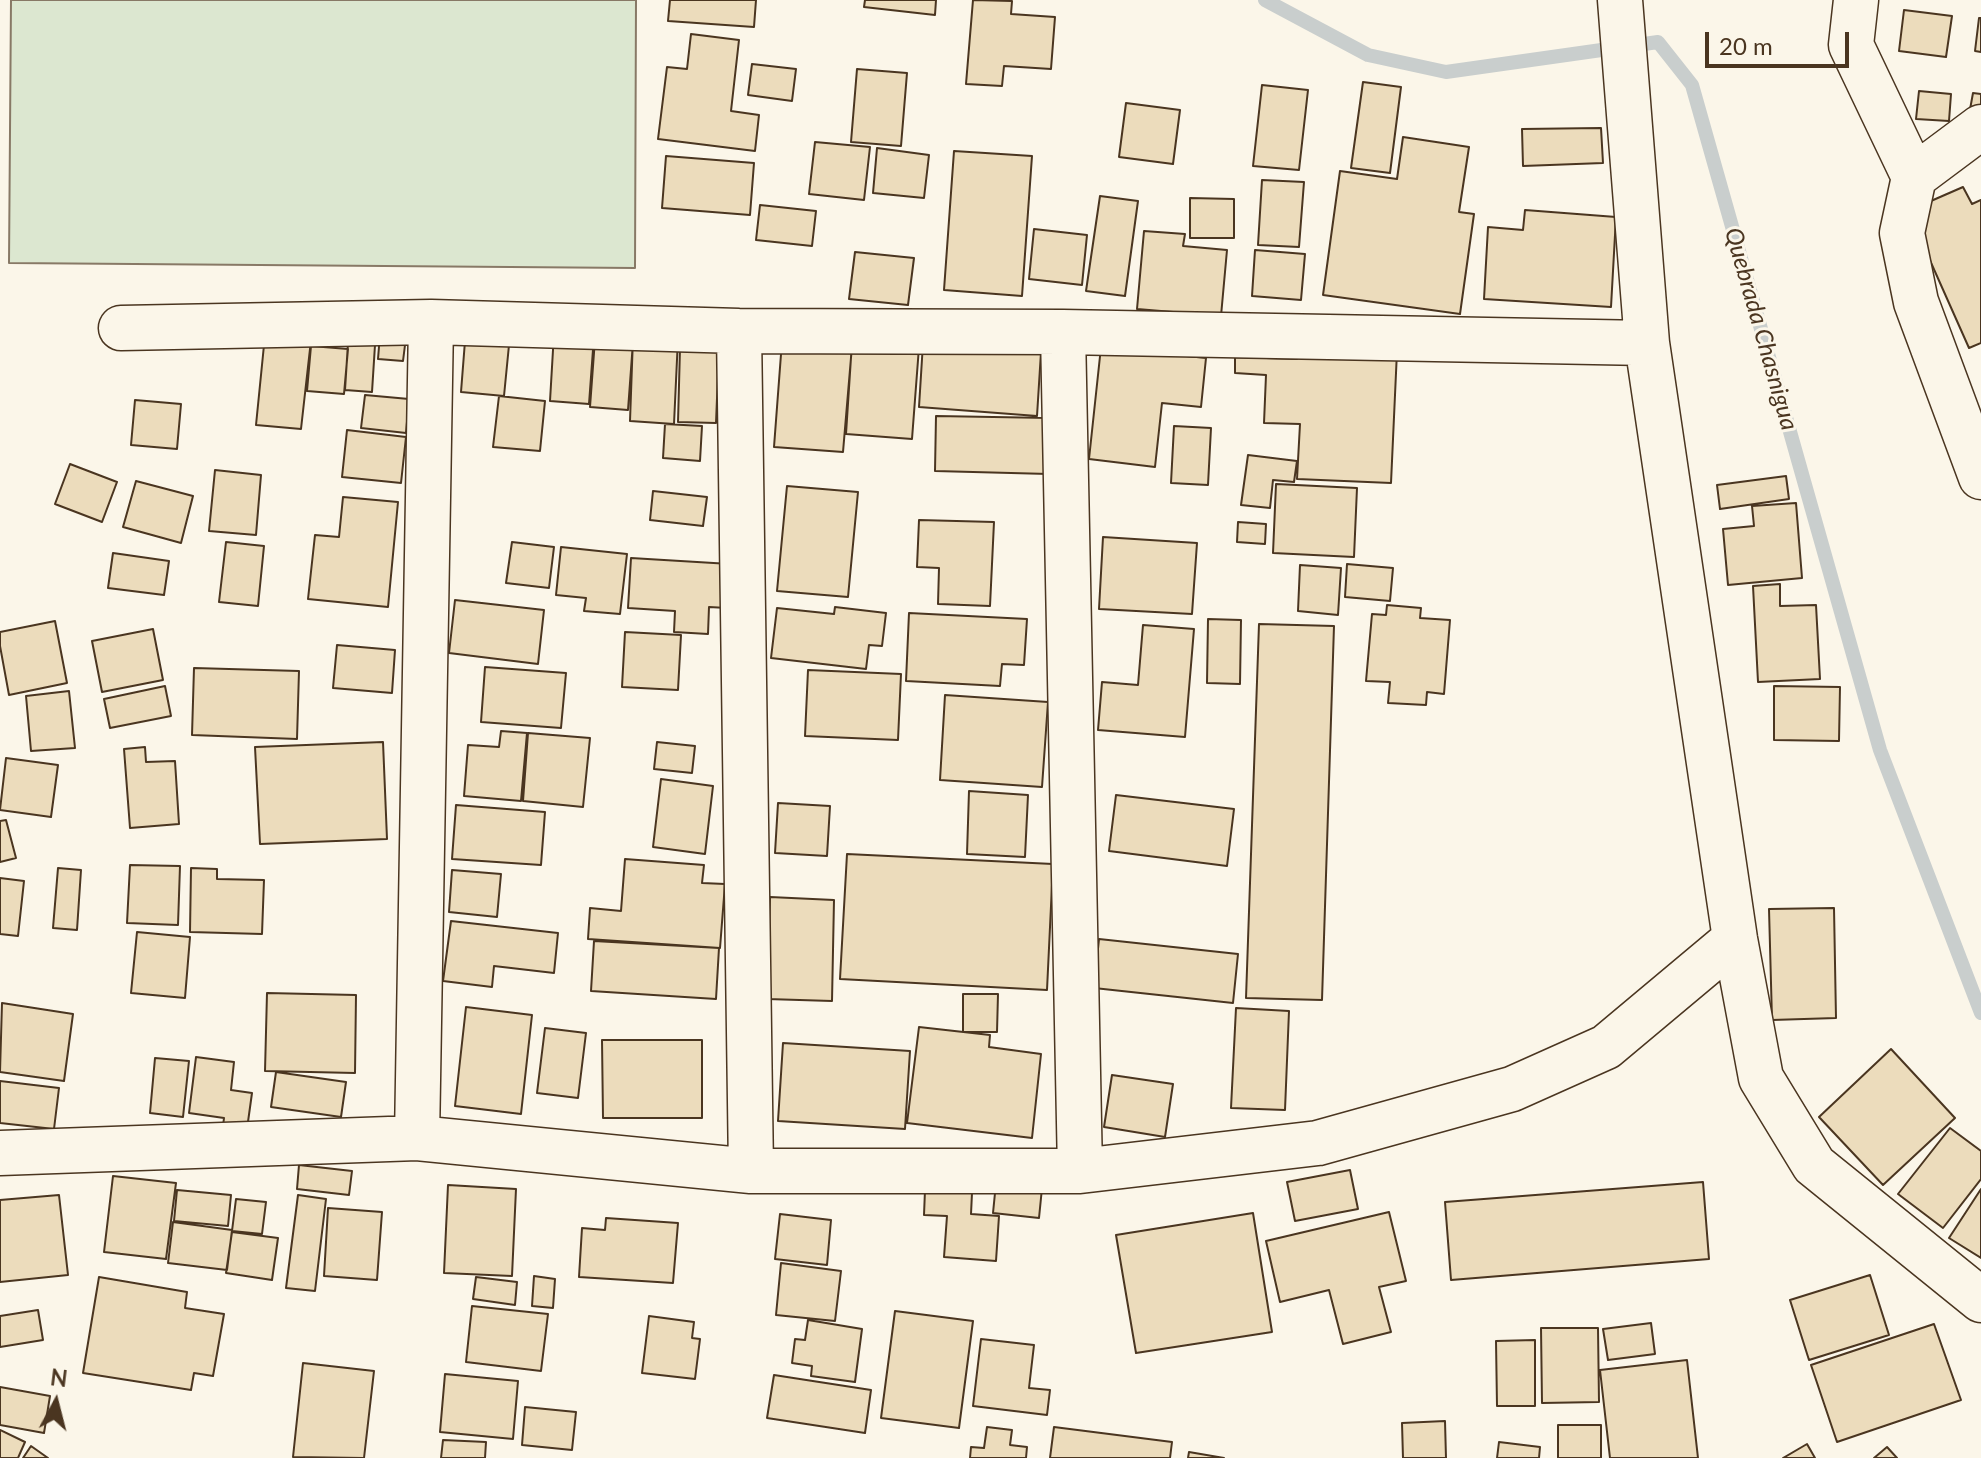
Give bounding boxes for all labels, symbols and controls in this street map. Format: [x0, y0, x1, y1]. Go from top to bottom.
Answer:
scale bar [1709, 16, 1853, 66]
text: 20 m [1719, 31, 1773, 60]
water label: Quebrada Chasnigua [1718, 224, 1804, 434]
north arrow [16, 1362, 96, 1442]
text: N [49, 1363, 69, 1392]

